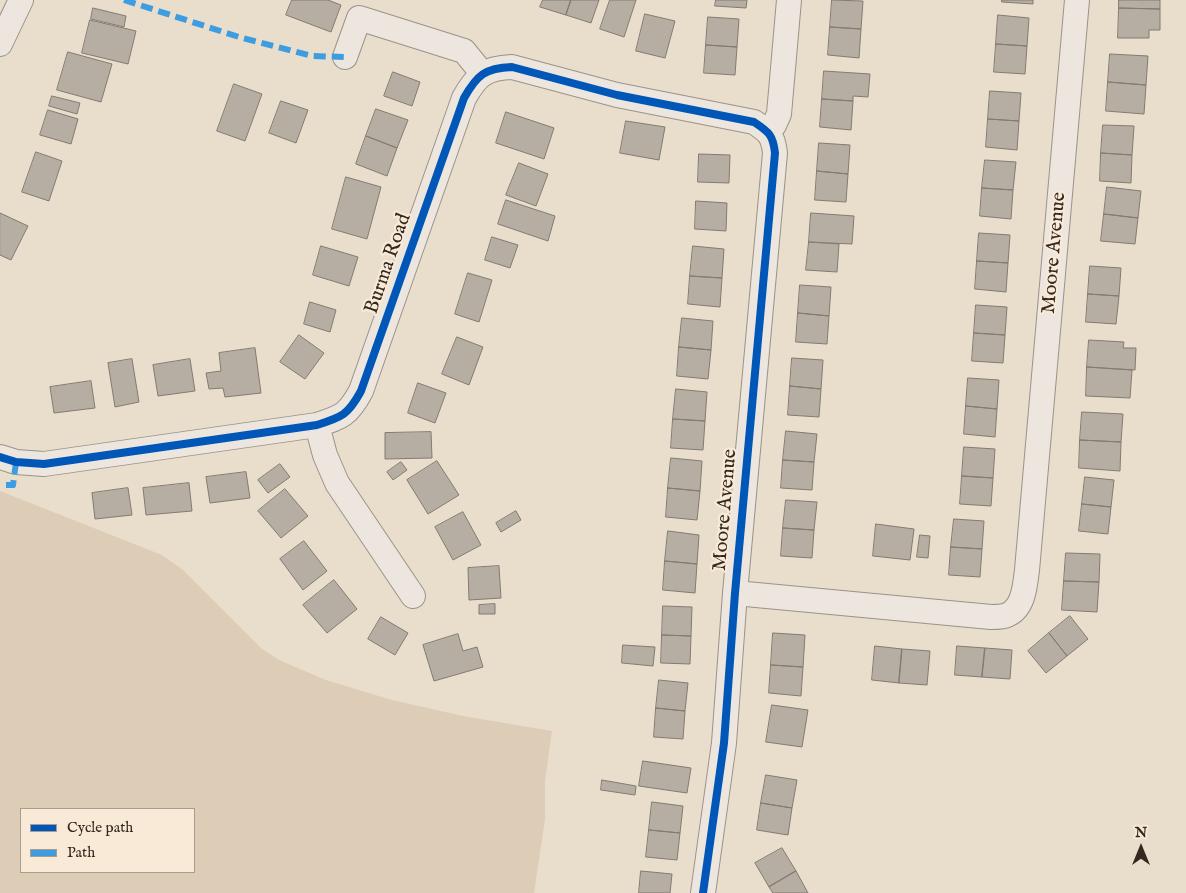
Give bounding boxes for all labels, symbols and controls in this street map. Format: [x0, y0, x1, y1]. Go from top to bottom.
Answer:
street label: Moore Avenue [1038, 191, 1072, 315]
street label: Burma Road [361, 211, 417, 317]
street label: Moore Avenue [709, 448, 743, 572]
legend [20, 808, 195, 873]
text: Cycle path [67, 818, 133, 837]
north arrow [1116, 823, 1166, 873]
text: N [1135, 824, 1147, 842]
text: Path [67, 843, 95, 862]

